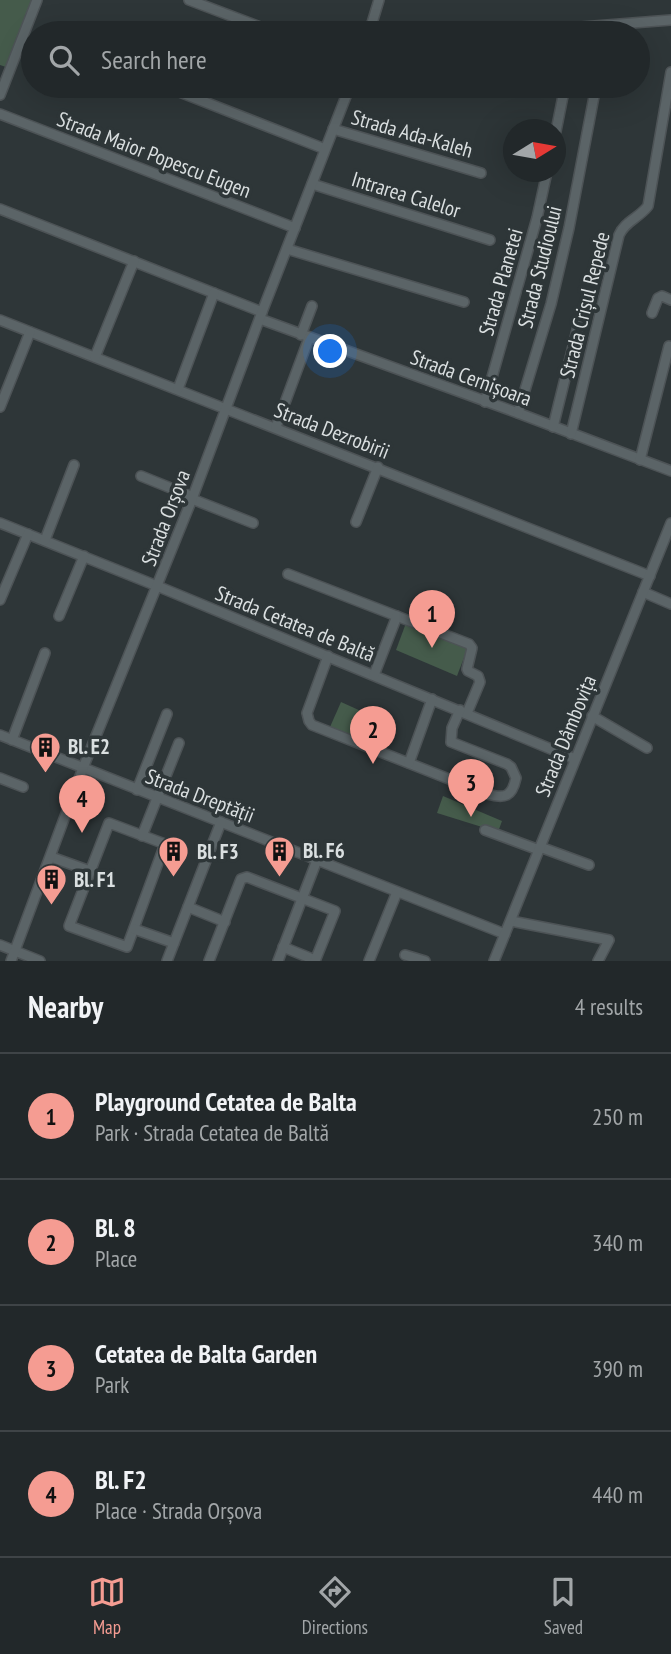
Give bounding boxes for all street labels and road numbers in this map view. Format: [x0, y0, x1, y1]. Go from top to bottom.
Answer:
street label: Strada Ada-Kaleh [348, 103, 476, 164]
street label: Strada Maior Popescu Eugen [53, 105, 255, 204]
street label: Intrarea Calelor [348, 165, 464, 224]
street label: Strada Studioului [511, 203, 568, 331]
street label: Strada Planetei [472, 225, 529, 339]
street label: Strada Crișul Repede [553, 229, 616, 381]
street label: Strada Cernișoara [407, 343, 535, 412]
street label: Strada Dezrobirii [271, 396, 394, 465]
street label: Strada Orșova [135, 466, 196, 570]
street label: Strada Cetatea de Baltă [212, 579, 379, 668]
street label: Strada Dâmbovița [529, 671, 602, 801]
street label: Strada Dreptății [142, 762, 258, 829]

